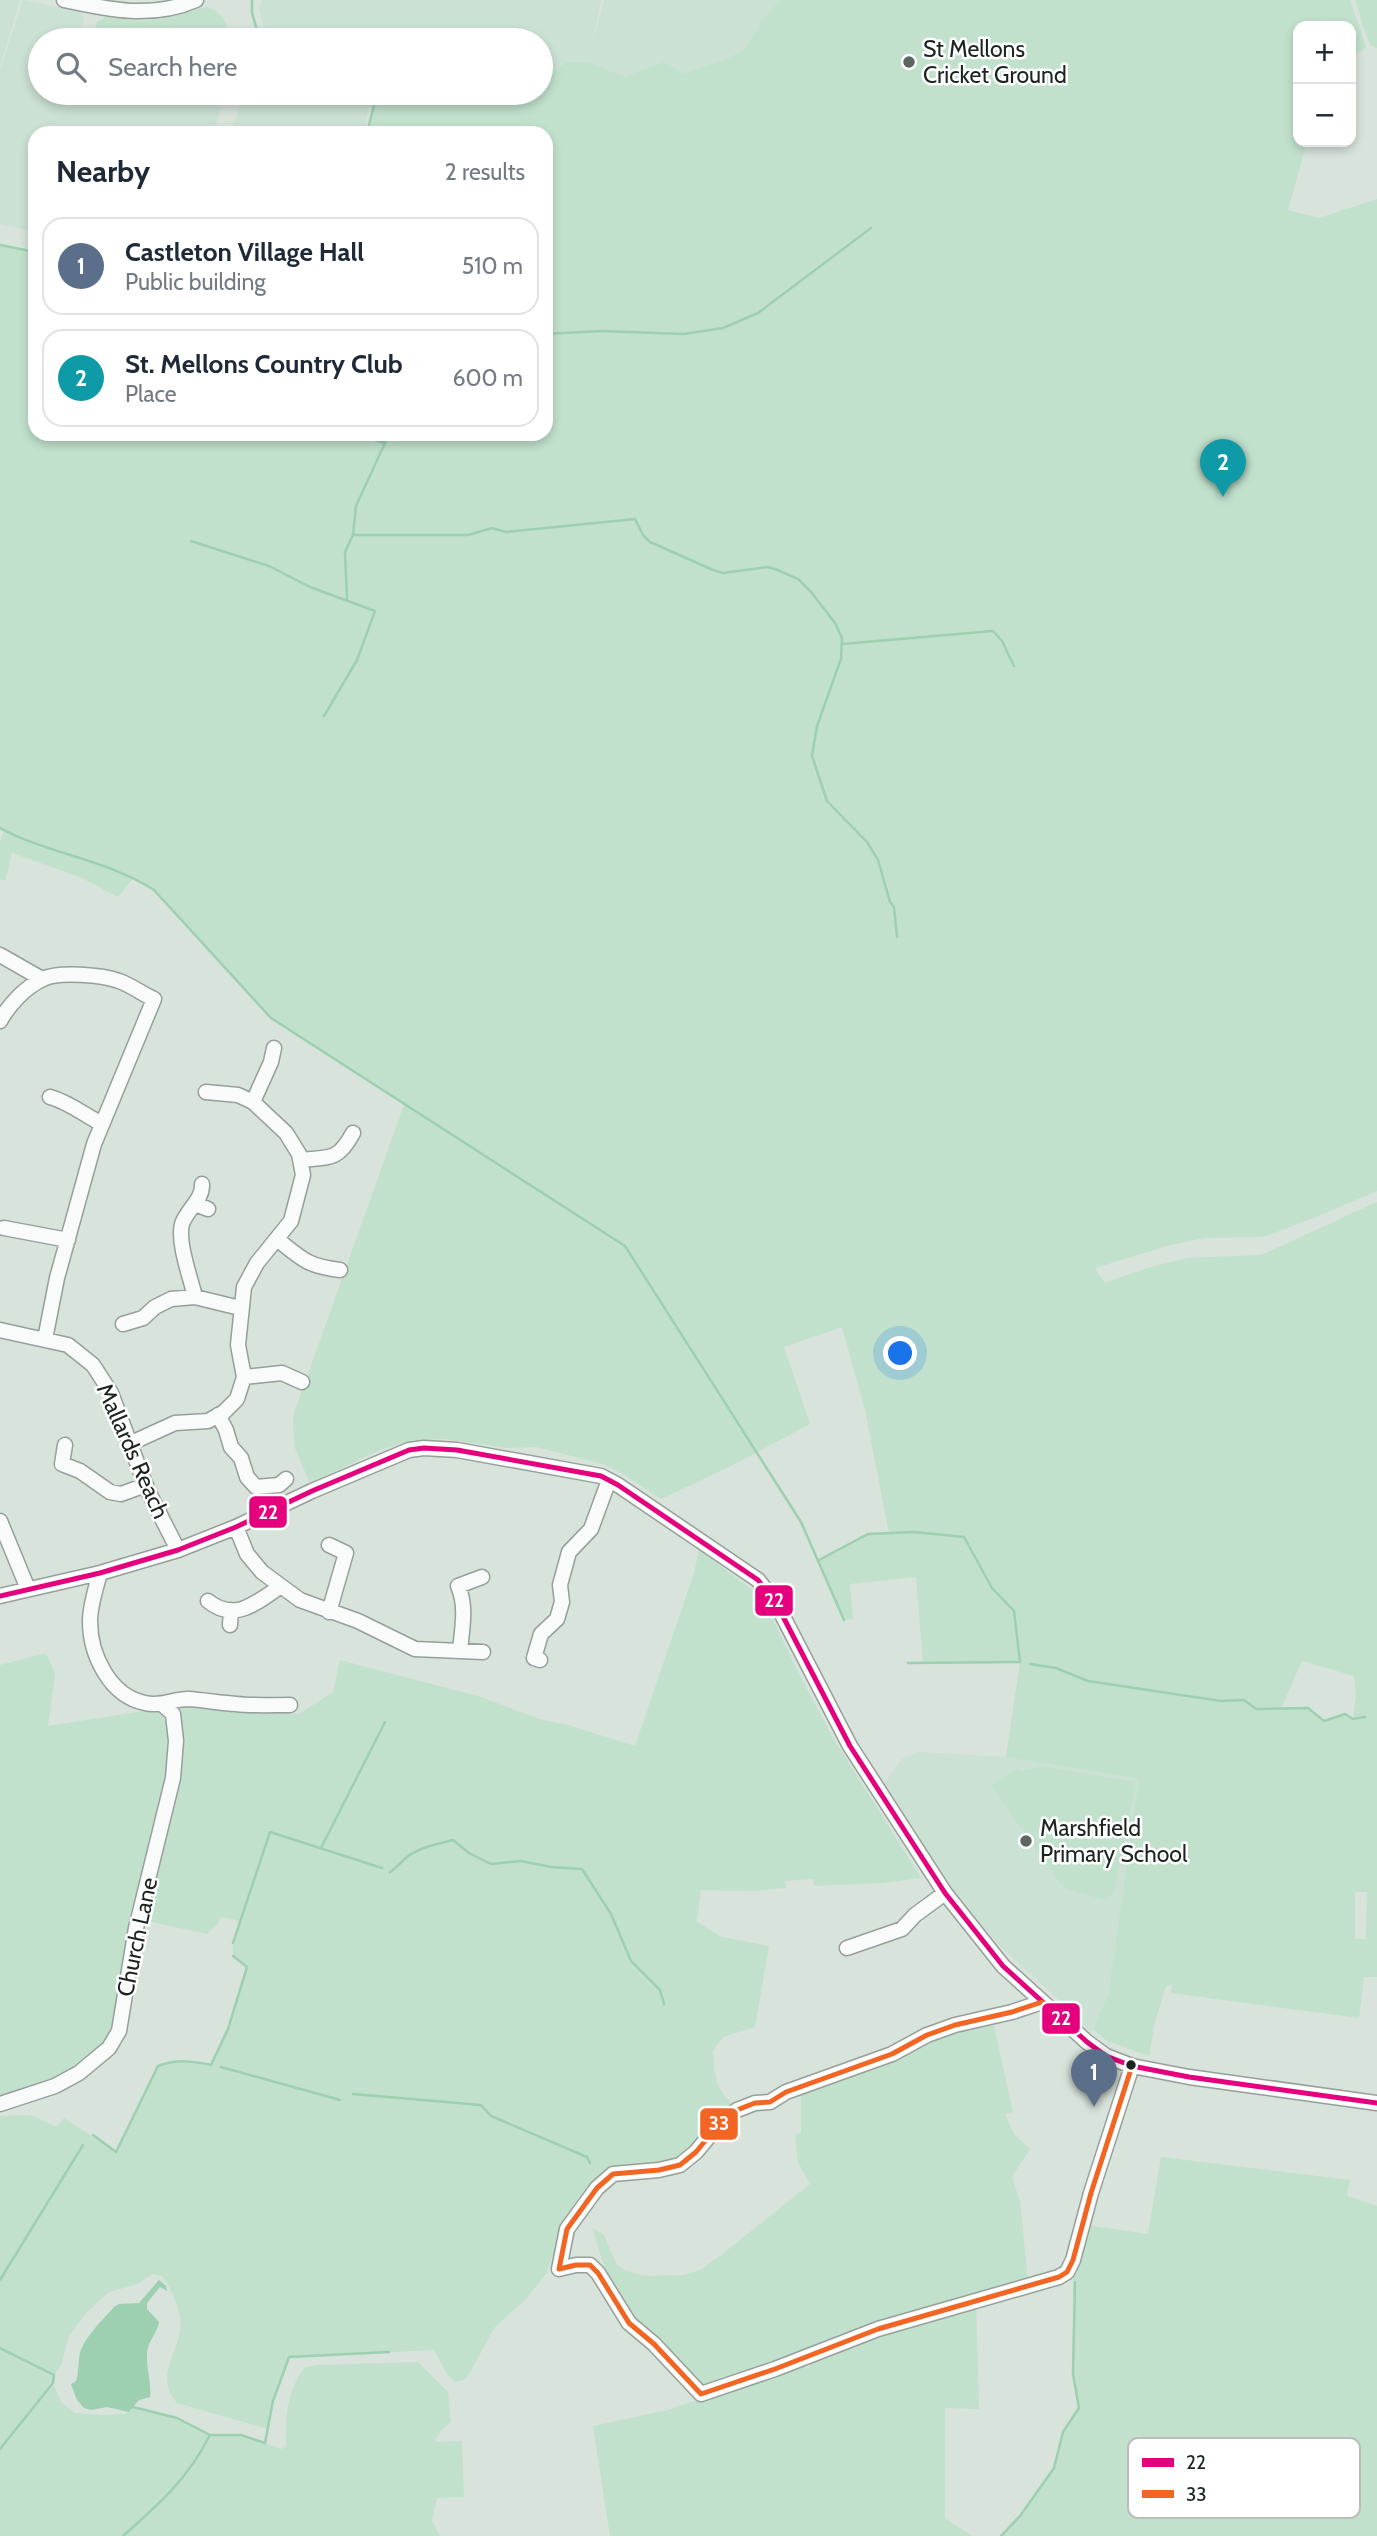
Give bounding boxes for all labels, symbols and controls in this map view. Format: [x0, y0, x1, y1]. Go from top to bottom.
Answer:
map controls [1293, 21, 1356, 147]
button: + [1293, 21, 1356, 84]
search box [28, 28, 553, 105]
place label: St Mellons Cricket Ground [923, 35, 1067, 89]
icon: search [52, 48, 90, 86]
text: Search here [108, 51, 237, 83]
marker: St Mellons Cricket Ground [901, 54, 917, 70]
button: − [1293, 84, 1356, 147]
text: Nearby [56, 153, 150, 190]
text: 2 results [445, 158, 525, 186]
text: Castleton Village Hall [125, 236, 364, 268]
text: 1 [77, 252, 85, 280]
text: 510 m [462, 252, 523, 280]
text: Public building [125, 268, 266, 296]
text: St. Mellons Country Club [125, 348, 403, 380]
text: 2 [75, 364, 87, 392]
text: 600 m [452, 364, 523, 392]
text: Place [125, 380, 177, 408]
pin: 2 [1200, 439, 1246, 497]
your location [883, 1336, 917, 1370]
street label: Mallards Reach [91, 1379, 175, 1523]
line badge: 22 [248, 1495, 288, 1529]
text: 22 [258, 1501, 278, 1524]
line badge: 22 [754, 1584, 794, 1617]
text: 22 [764, 1589, 784, 1612]
place label: Marshfield Primary School [1040, 1814, 1188, 1868]
marker: Marshfield Primary School [1018, 1833, 1034, 1849]
street label: Church Lane [111, 1875, 163, 1999]
line badge: 22 [1041, 2002, 1081, 2035]
text: 22 [1051, 2007, 1071, 2030]
pin: 1 [1071, 2049, 1117, 2107]
unlabelled marker [1124, 2058, 1138, 2072]
line badge: 33 [699, 2107, 739, 2141]
text: 33 [709, 2112, 729, 2135]
legend [1128, 2438, 1360, 2518]
text: 22 [1186, 2451, 1206, 2474]
text: 33 [1186, 2483, 1207, 2506]

